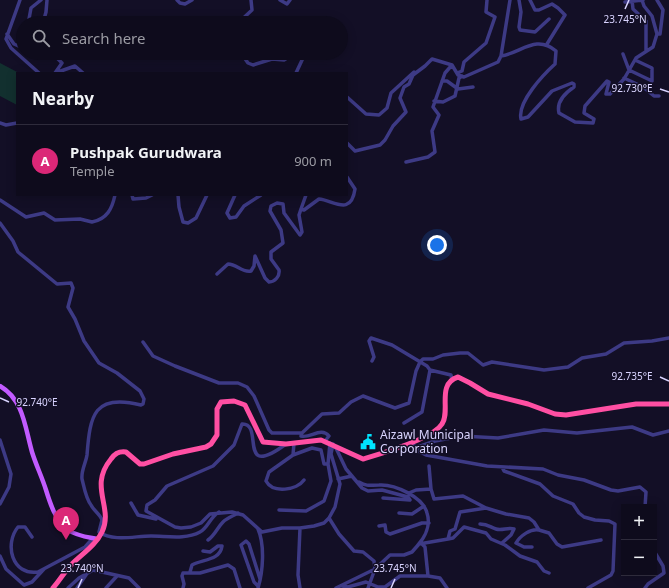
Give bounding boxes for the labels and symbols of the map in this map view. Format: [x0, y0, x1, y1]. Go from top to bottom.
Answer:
text: 23.745°N [603, 12, 647, 26]
text: 92.730°E [611, 81, 653, 95]
your location [427, 235, 447, 255]
text: 92.735°E [611, 369, 653, 383]
text: 92.740°E [16, 395, 58, 409]
place label: Aizawl Municipal Corporation [380, 426, 474, 457]
public building icon: Aizawl Municipal Corporation [359, 433, 377, 451]
pin: A [53, 507, 79, 540]
text: 23.740°N [60, 561, 104, 575]
text: 23.745°N [373, 561, 417, 575]

